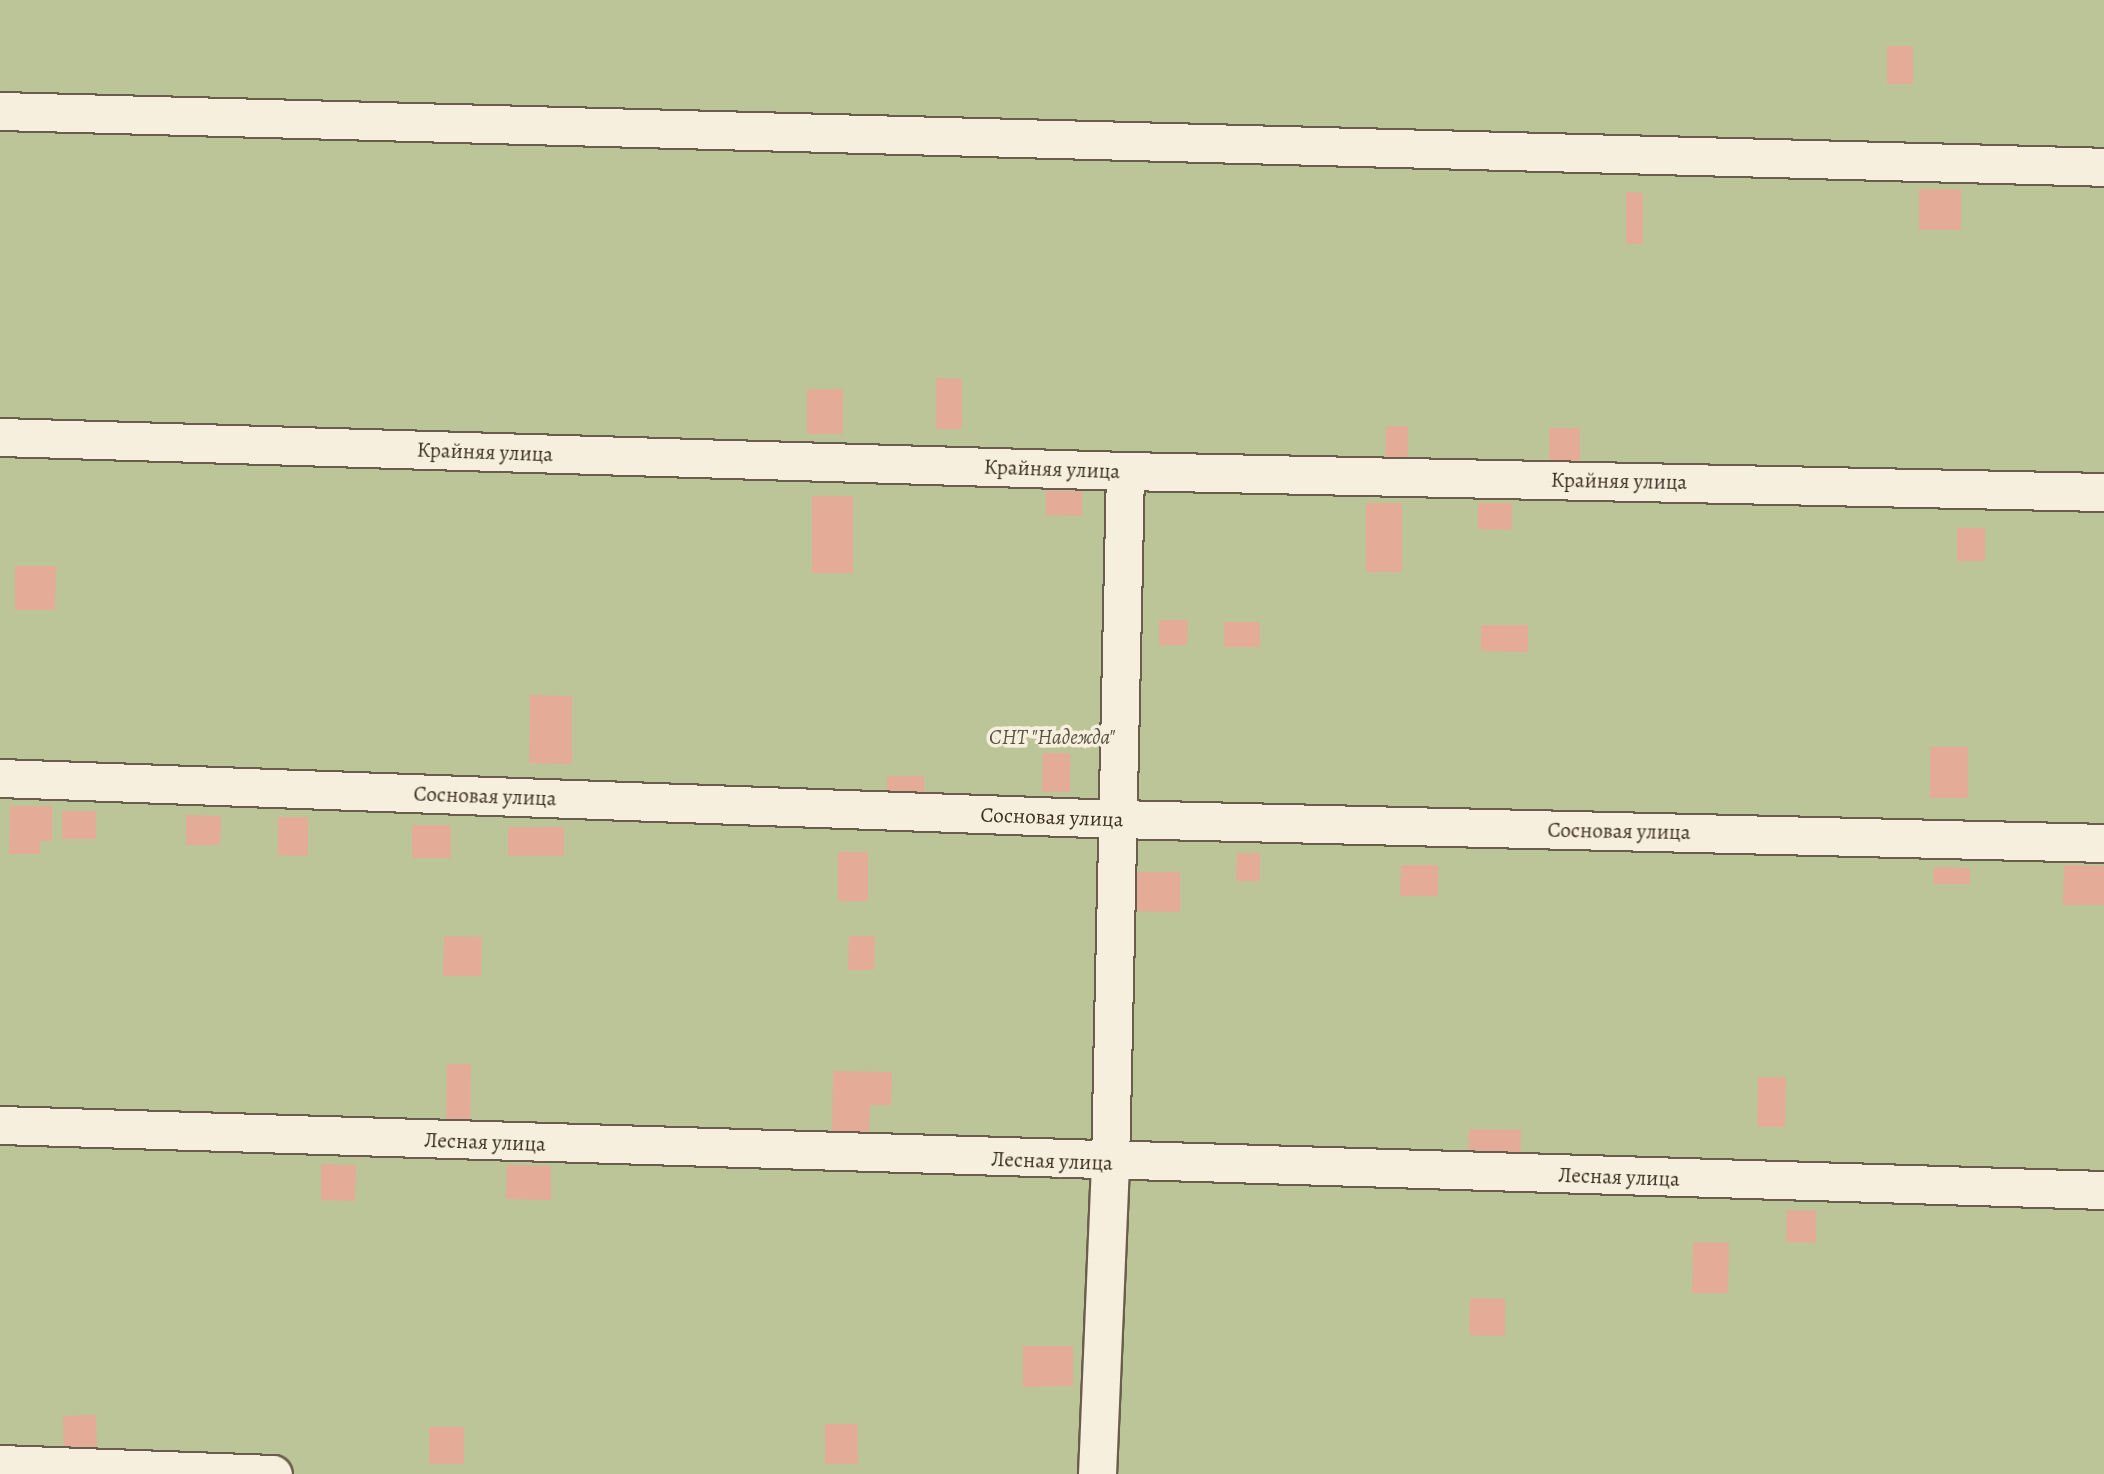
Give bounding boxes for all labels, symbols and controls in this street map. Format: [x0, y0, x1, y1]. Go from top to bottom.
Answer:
street label: Крайняя улица [416, 437, 554, 467]
street label: Крайняя улица [983, 454, 1121, 484]
street label: Крайняя улица [1551, 467, 1687, 495]
park label: СНТ "Надежда" [989, 724, 1115, 750]
street label: Сосновая улица [413, 781, 557, 811]
street label: Сосновая улица [980, 802, 1124, 832]
street label: Сосновая улица [1547, 817, 1691, 845]
street label: Лесная улица [424, 1127, 546, 1157]
street label: Лесная улица [991, 1146, 1113, 1176]
street label: Лесная улица [1558, 1162, 1680, 1192]

